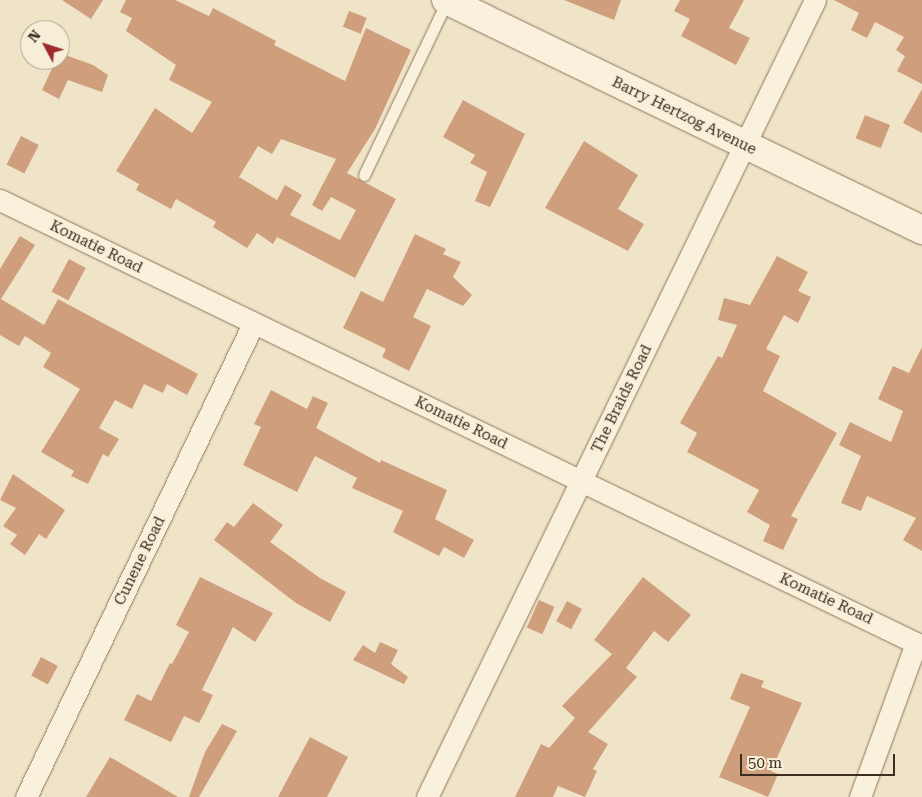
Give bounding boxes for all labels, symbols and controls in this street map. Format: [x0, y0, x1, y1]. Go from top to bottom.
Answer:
north arrow [20, 20, 70, 70]
text: N [25, 27, 44, 45]
street label: Barry Hertzog Avenue [609, 73, 759, 159]
street label: Komatie Road [47, 217, 145, 277]
street label: The Braids Road [588, 342, 656, 456]
street label: Komatie Road [412, 393, 510, 453]
street label: Cunene Road [111, 514, 169, 608]
street label: Komatie Road [777, 570, 875, 628]
scale bar [742, 744, 897, 776]
text: 50 m [748, 754, 782, 772]

